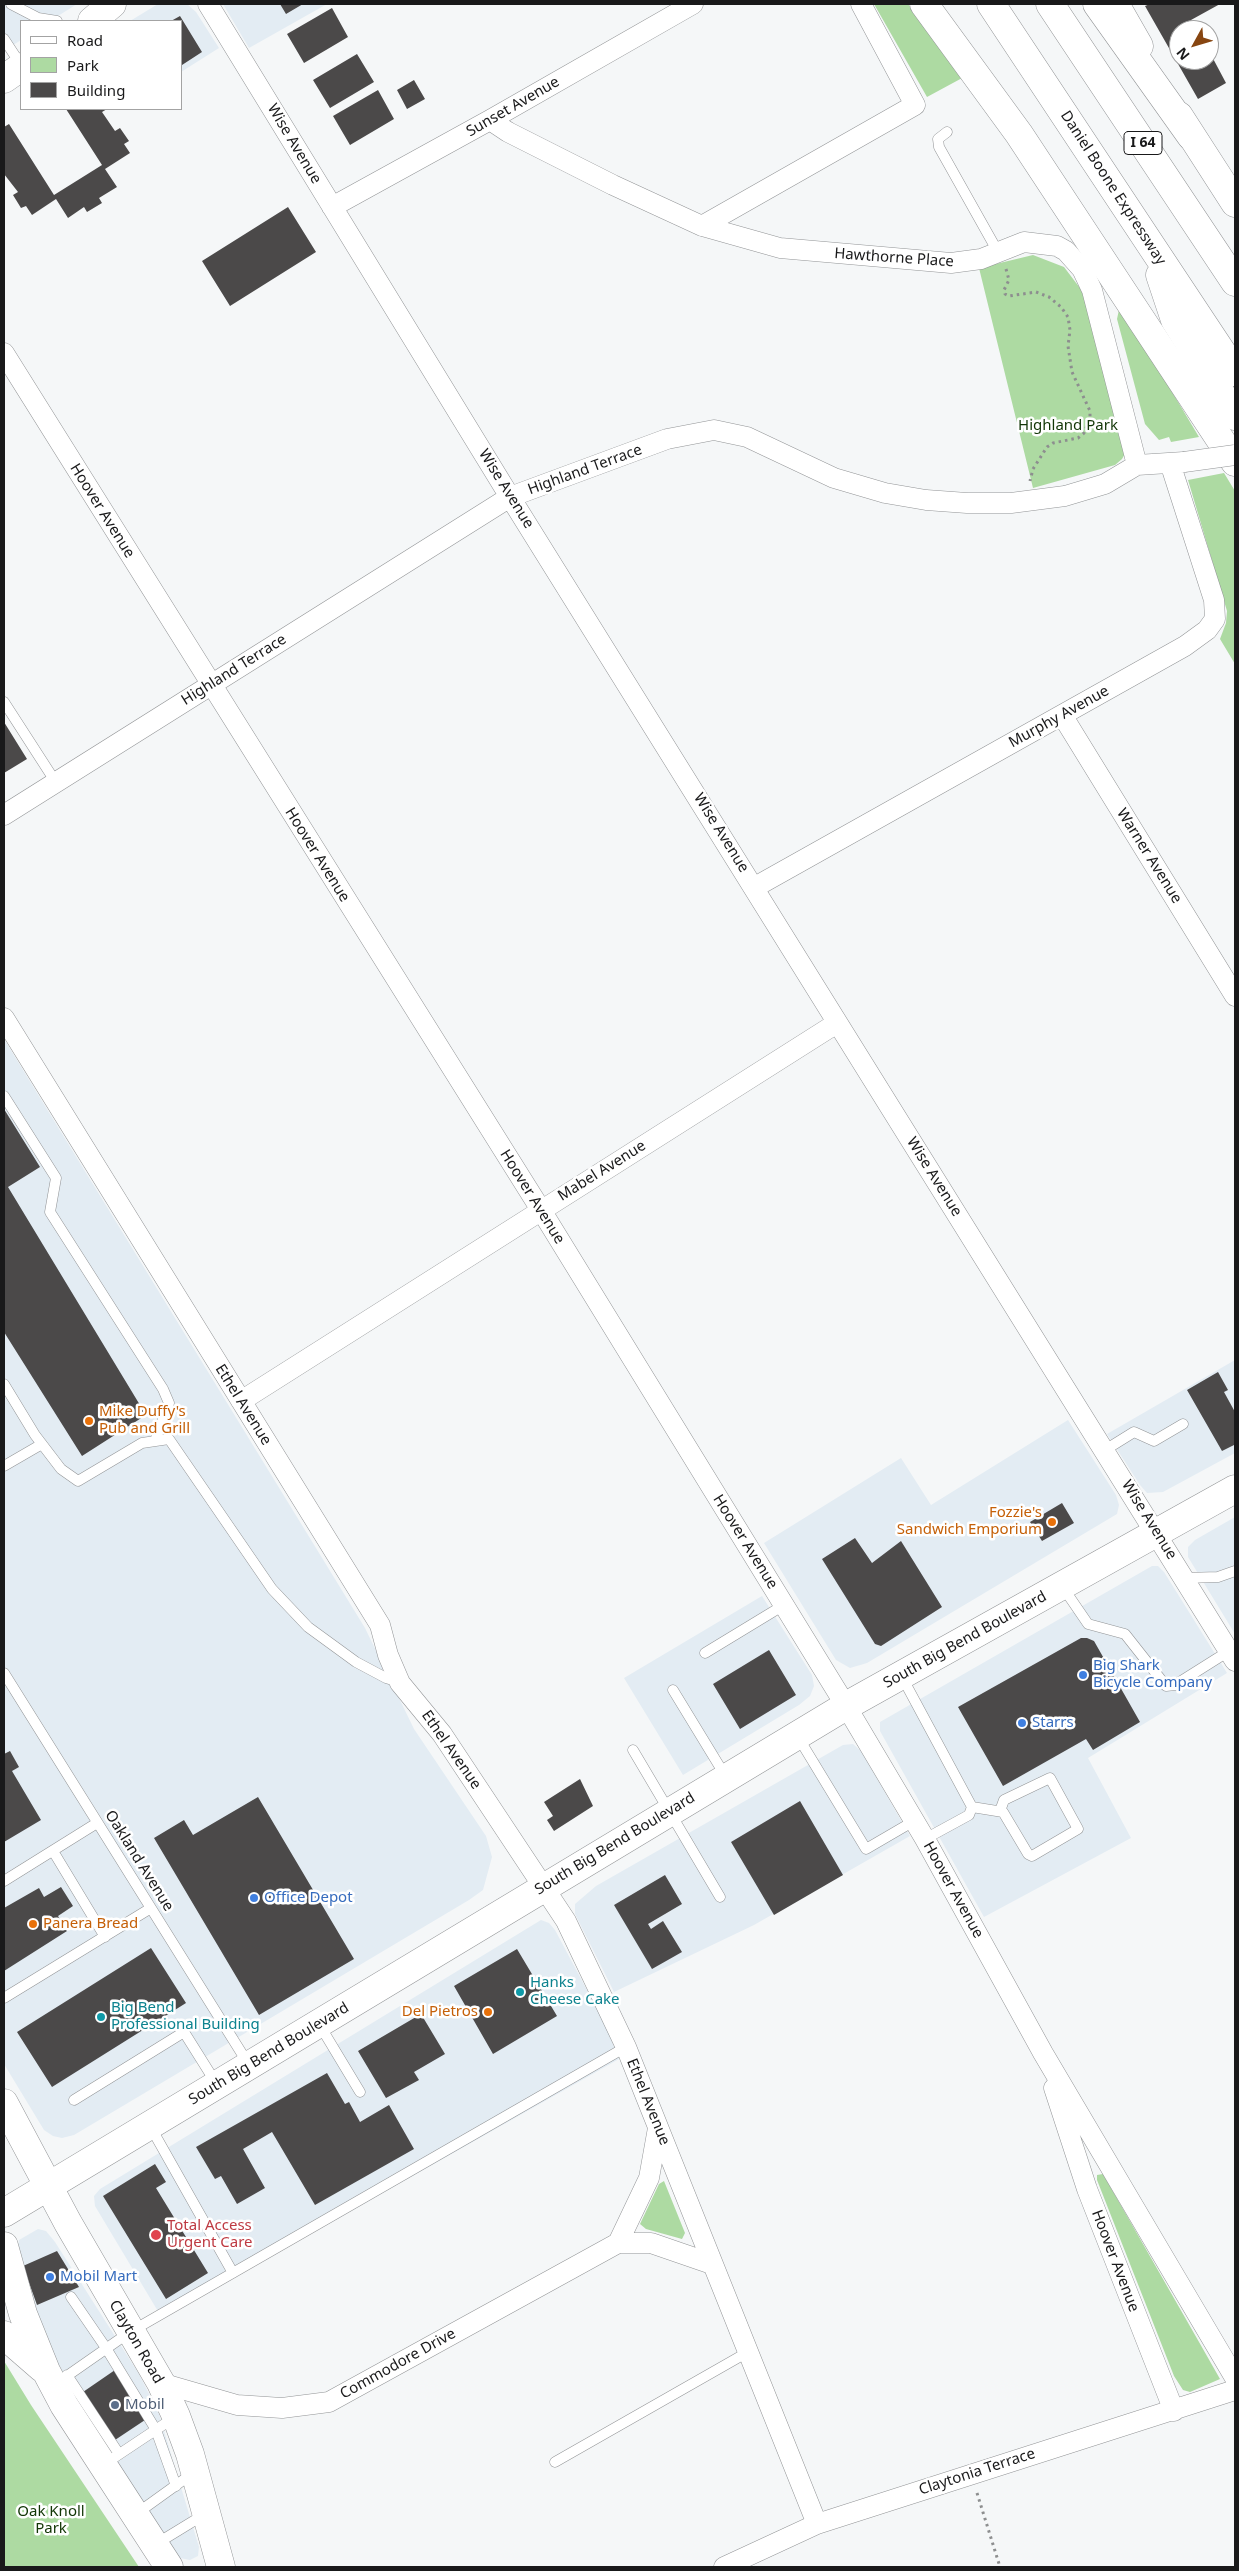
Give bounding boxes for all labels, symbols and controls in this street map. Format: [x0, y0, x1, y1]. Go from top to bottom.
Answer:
legend [20, 20, 182, 110]
north arrow [1169, 20, 1219, 70]
text: Road [67, 30, 103, 50]
text: N [1172, 44, 1194, 65]
text: Park [67, 55, 99, 75]
street label: Sunset Avenue [463, 73, 563, 141]
text: Building [67, 80, 125, 100]
street label: Wise Avenue [263, 101, 325, 187]
street label: Daniel Boone Expressway [1056, 107, 1170, 269]
road number: I 64 [1124, 132, 1162, 154]
street label: Hawthorne Place [834, 245, 954, 271]
park label: Highland Park [1018, 417, 1118, 435]
street label: Highland Terrace [526, 441, 644, 499]
street label: Wise Avenue [475, 446, 537, 532]
street label: Hoover Avenue [66, 461, 138, 561]
street label: Highland Terrace [178, 631, 290, 709]
street label: Murphy Avenue [1006, 682, 1112, 752]
street label: Wise Avenue [690, 790, 752, 876]
street label: Hoover Avenue [281, 805, 353, 905]
street label: Warner Avenue [1113, 805, 1185, 907]
street label: Wise Avenue [903, 1134, 965, 1220]
street label: Mabel Avenue [555, 1137, 649, 1205]
street label: Hoover Avenue [496, 1147, 568, 1247]
street label: Ethel Avenue [211, 1361, 275, 1449]
place label: Mike Duffy's Pub and Grill [99, 1403, 190, 1438]
marker: Mike Duffy's Pub and Grill [83, 1415, 95, 1427]
street label: Wise Avenue [1118, 1477, 1180, 1563]
street label: Hoover Avenue [709, 1492, 781, 1592]
place label: Fozzie's Sandwich Emporium [897, 1504, 1042, 1539]
marker: Fozzie's Sandwich Emporium [1046, 1516, 1058, 1528]
street label: South Big Bend Boulevard [880, 1588, 1050, 1692]
place label: Big Shark Bicycle Company [1093, 1657, 1212, 1692]
marker: Big Shark Bicycle Company [1077, 1669, 1089, 1681]
street label: Ethel Avenue [417, 1707, 485, 1793]
place label: Starrs [1032, 1714, 1074, 1732]
marker: Starrs [1016, 1717, 1028, 1729]
street label: South Big Bend Boulevard [532, 1789, 698, 1899]
street label: Oakland Avenue [101, 1807, 177, 1915]
street label: Hoover Avenue [919, 1838, 987, 1942]
place label: Office Depot [264, 1889, 353, 1907]
marker: Office Depot [248, 1892, 260, 1904]
place label: Panera Bread [43, 1915, 138, 1933]
marker: Panera Bread [27, 1918, 39, 1930]
place label: Hanks Cheese Cake [530, 1974, 620, 2009]
marker: Hanks Cheese Cake [514, 1986, 526, 1998]
place label: Big Bend Professional Building [111, 1999, 260, 2034]
street label: South Big Bend Boulevard [186, 1999, 352, 2109]
place label: Del Pietros [402, 2003, 478, 2021]
marker: Del Pietros [482, 2006, 494, 2018]
marker: Big Bend Professional Building [95, 2011, 107, 2023]
street label: Ethel Avenue [622, 2056, 674, 2148]
street label: Hoover Avenue [1087, 2207, 1143, 2315]
place label: Total Access Urgent Care [167, 2217, 253, 2252]
marker: Total Access Urgent Care [149, 2228, 163, 2242]
place label: Mobil Mart [60, 2268, 137, 2286]
marker: Mobil Mart [44, 2271, 56, 2283]
street label: Clayton Road [105, 2297, 167, 2387]
street label: Commodore Drive [337, 2325, 459, 2403]
place label: Mobil [125, 2396, 165, 2414]
marker: Mobil [109, 2399, 121, 2411]
street label: Claytonia Terrace [917, 2445, 1037, 2499]
park label: Oak Knoll Park [17, 2503, 85, 2538]

